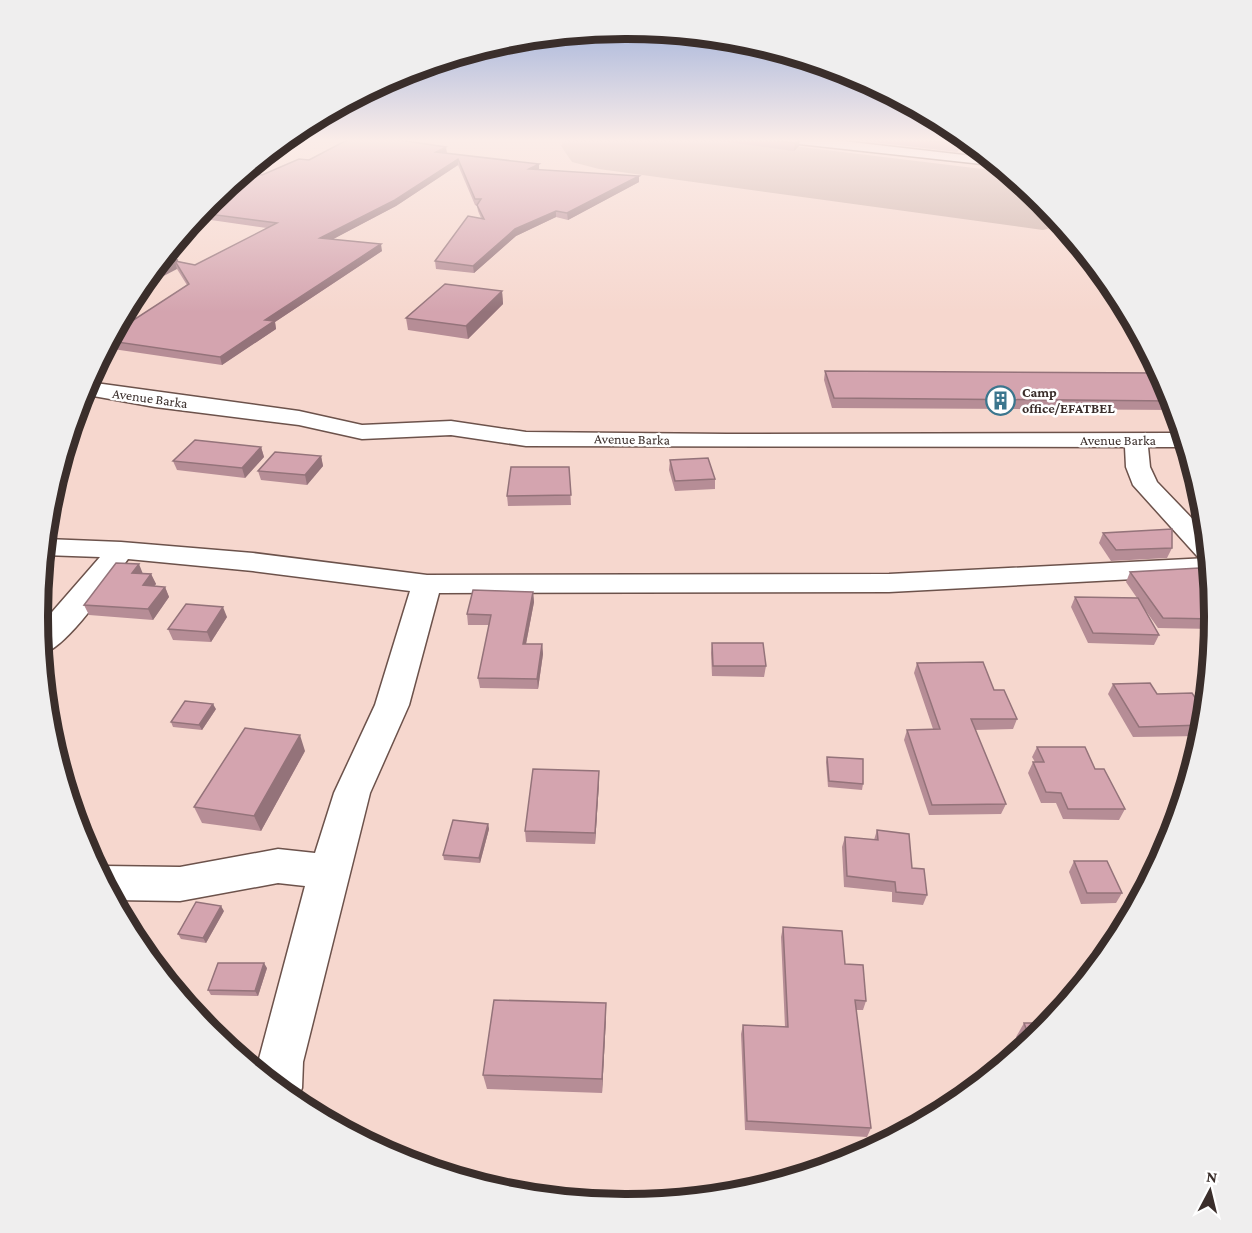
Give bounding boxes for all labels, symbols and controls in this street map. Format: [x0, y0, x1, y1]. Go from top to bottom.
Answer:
building icon: Camp office/EFATBEL [985, 384, 1017, 416]
place label: Camp office/EFATBEL [1022, 384, 1115, 416]
street label: Avenue Barka [111, 385, 189, 411]
street label: Avenue Barka [594, 430, 671, 448]
street label: Avenue Barka [1080, 432, 1157, 448]
north arrow [1180, 1161, 1240, 1221]
text: N [1205, 1168, 1218, 1186]

